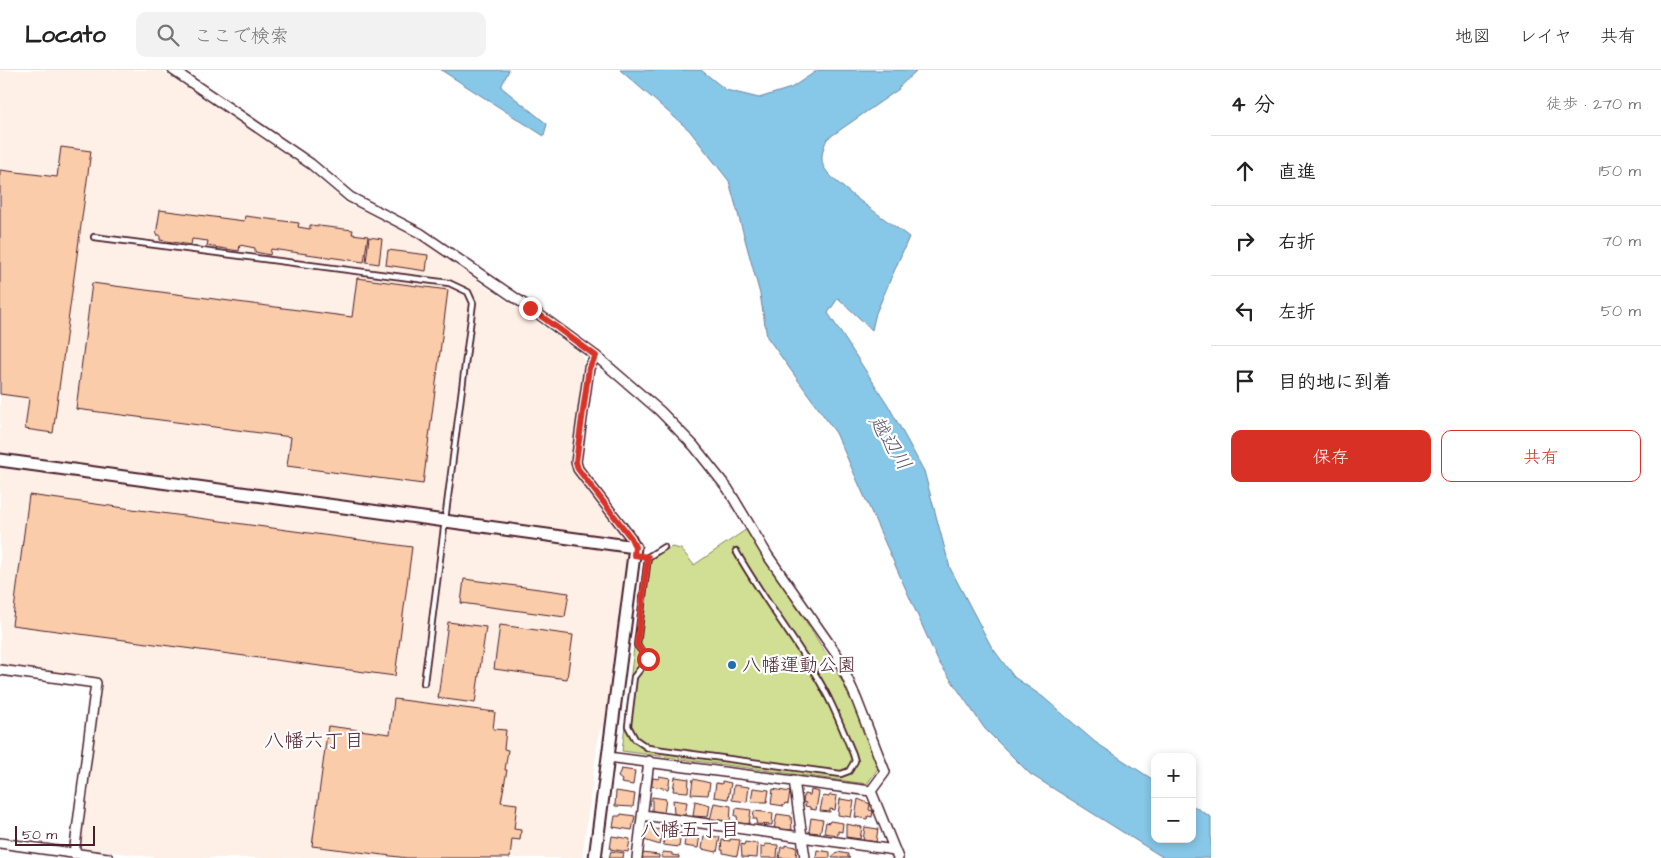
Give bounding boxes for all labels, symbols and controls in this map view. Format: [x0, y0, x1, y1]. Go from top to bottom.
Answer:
search box [136, 12, 486, 57]
text: Locato [25, 18, 106, 52]
icon: search [154, 21, 182, 49]
text: ここで検索 [194, 23, 289, 50]
text: 地図 [1455, 24, 1491, 49]
text: レイヤ [1519, 24, 1572, 49]
text: 共有 [1600, 24, 1636, 49]
text: 4 分 [1231, 90, 1275, 119]
text: 徒歩 · 270 m [1546, 93, 1641, 115]
icon: ahead [1231, 157, 1259, 185]
text: 直進 [1278, 159, 1316, 186]
text: 150 m [1599, 160, 1641, 182]
icon: right [1231, 227, 1259, 255]
text: 右折 [1278, 229, 1316, 256]
text: 70 m [1602, 230, 1641, 252]
route end [519, 297, 542, 320]
icon: left [1231, 297, 1259, 325]
text: 左折 [1278, 299, 1316, 326]
text: 50 m [1601, 300, 1641, 322]
icon: arrive [1231, 367, 1259, 395]
text: 目的地に到着 [1278, 369, 1392, 396]
water label: 越辺川 [862, 409, 918, 476]
button: 保存 [1231, 430, 1431, 482]
button: 共有 [1441, 430, 1641, 482]
route start [637, 648, 660, 671]
place label: 八幡運動公園 [742, 652, 856, 679]
marker: 八幡運動公園 [726, 659, 738, 671]
district label: 八幡六丁目 [264, 727, 364, 755]
map controls [1151, 753, 1196, 843]
button: + [1151, 753, 1196, 798]
button: − [1151, 798, 1196, 843]
district label: 八幡五丁目 [640, 816, 740, 844]
scale bar [15, 823, 95, 846]
text: 50 m [22, 825, 57, 845]

